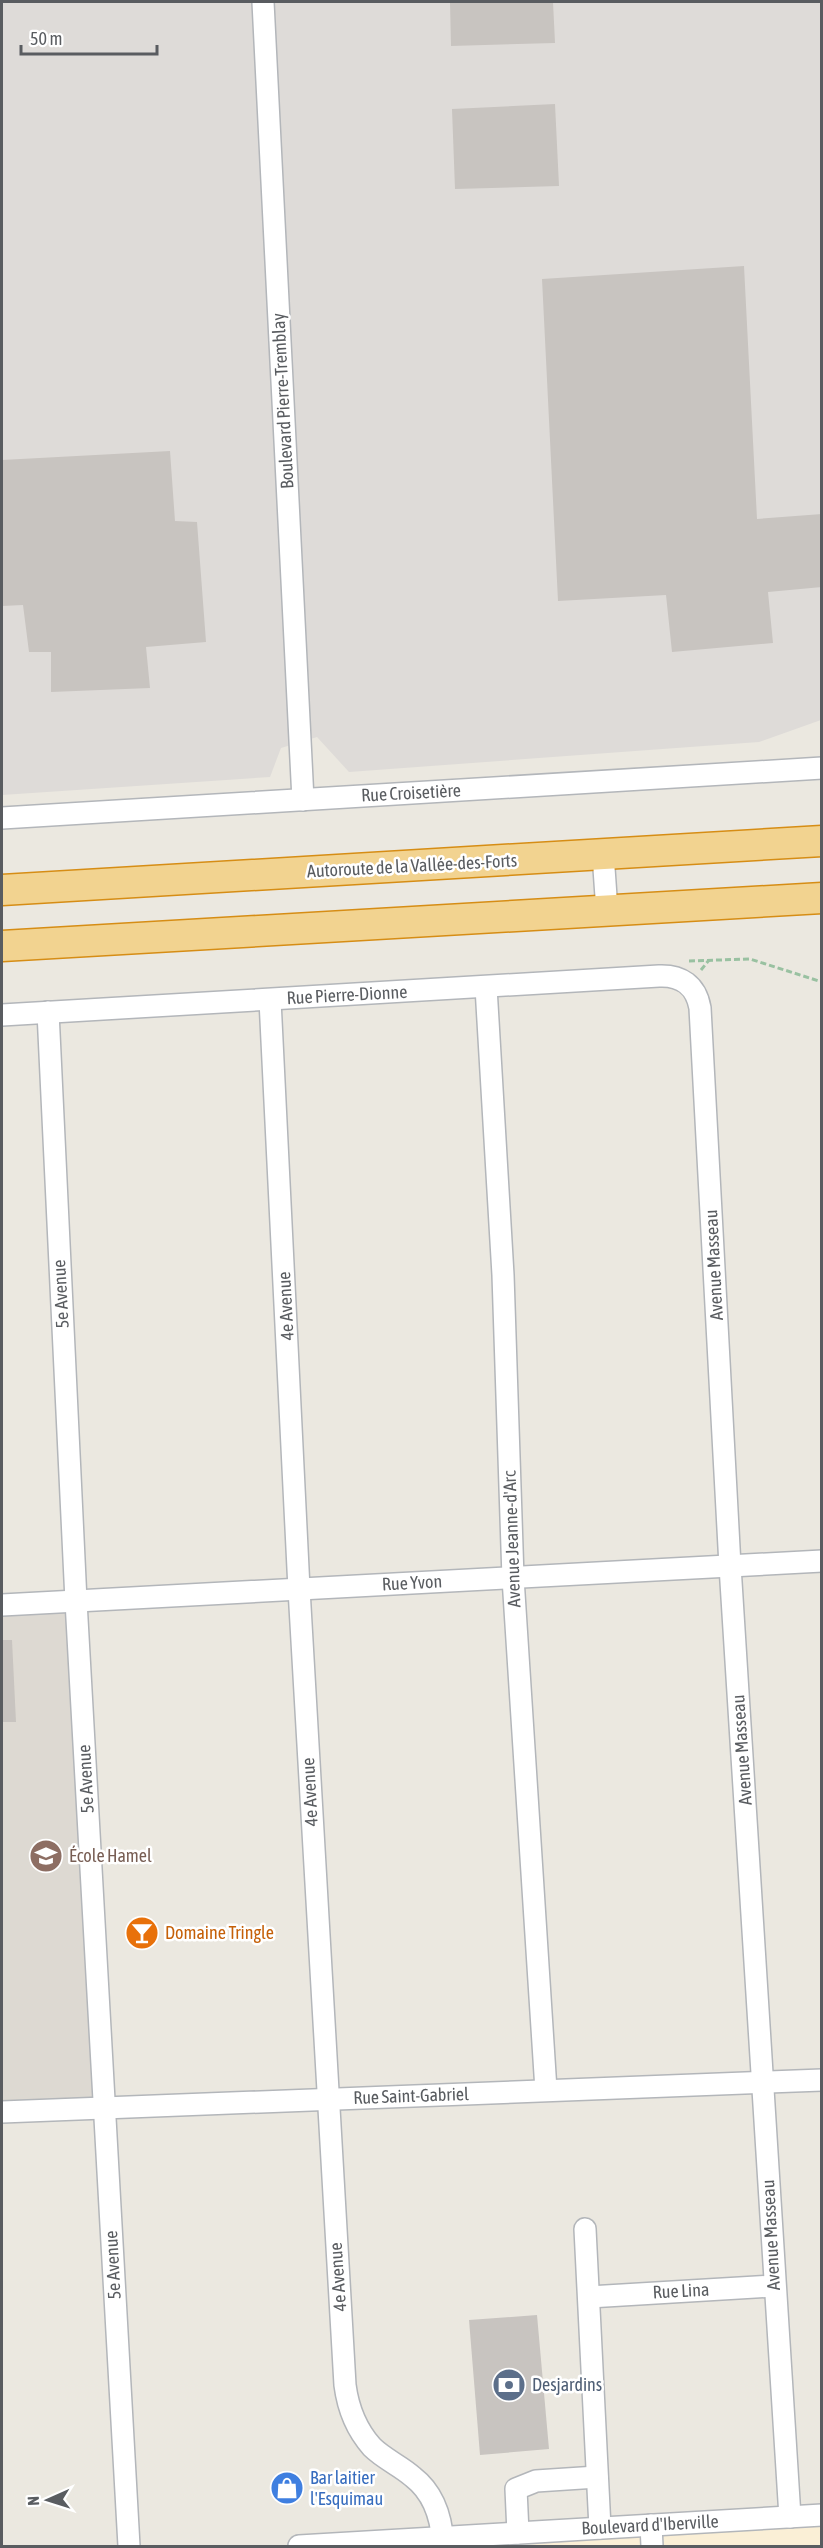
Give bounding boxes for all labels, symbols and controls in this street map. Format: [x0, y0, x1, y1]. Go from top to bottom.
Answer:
scale bar [21, 18, 158, 56]
text: 50 m [30, 28, 62, 49]
street label: Boulevard Pierre-Tremblay [267, 313, 298, 489]
street label: Rue Croisetière [361, 779, 461, 806]
street label: Autoroute de la Vallée-des-Forts [306, 850, 517, 881]
street label: Rue Pierre-Dionne [286, 981, 408, 1008]
street label: Avenue Masseau [700, 1209, 727, 1321]
street label: 5e Avenue [48, 1259, 73, 1329]
street label: 4e Avenue [273, 1271, 298, 1341]
street label: Avenue Jeanne-d'Arc [499, 1470, 524, 1608]
street label: Rue Yvon [381, 1570, 443, 1595]
street label: Avenue Masseau [727, 1694, 756, 1806]
street label: 5e Avenue [73, 1744, 98, 1814]
street label: 4e Avenue [297, 1757, 322, 1827]
school or university icon: École Hamel [28, 1838, 64, 1874]
place label: École Hamel [69, 1845, 152, 1866]
bar icon: Domaine Tringle [124, 1915, 160, 1951]
place label: Domaine Tringle [165, 1922, 274, 1943]
street label: Rue Saint-Gabriel [353, 2083, 469, 2108]
street label: Avenue Masseau [757, 2179, 784, 2291]
street label: 5e Avenue [100, 2230, 125, 2300]
street label: 4e Avenue [325, 2242, 350, 2312]
street label: Rue Lina [652, 2279, 710, 2302]
bank icon: Desjardins [491, 2367, 527, 2403]
place label: Desjardins [532, 2374, 602, 2395]
place label: Bar laitier l'Esquimau [310, 2467, 383, 2509]
north arrow [18, 2470, 78, 2530]
shop icon: Bar laitier l'Esquimau [269, 2470, 305, 2506]
text: N [24, 2496, 42, 2506]
street label: Boulevard d'Iberville [581, 2510, 719, 2539]

